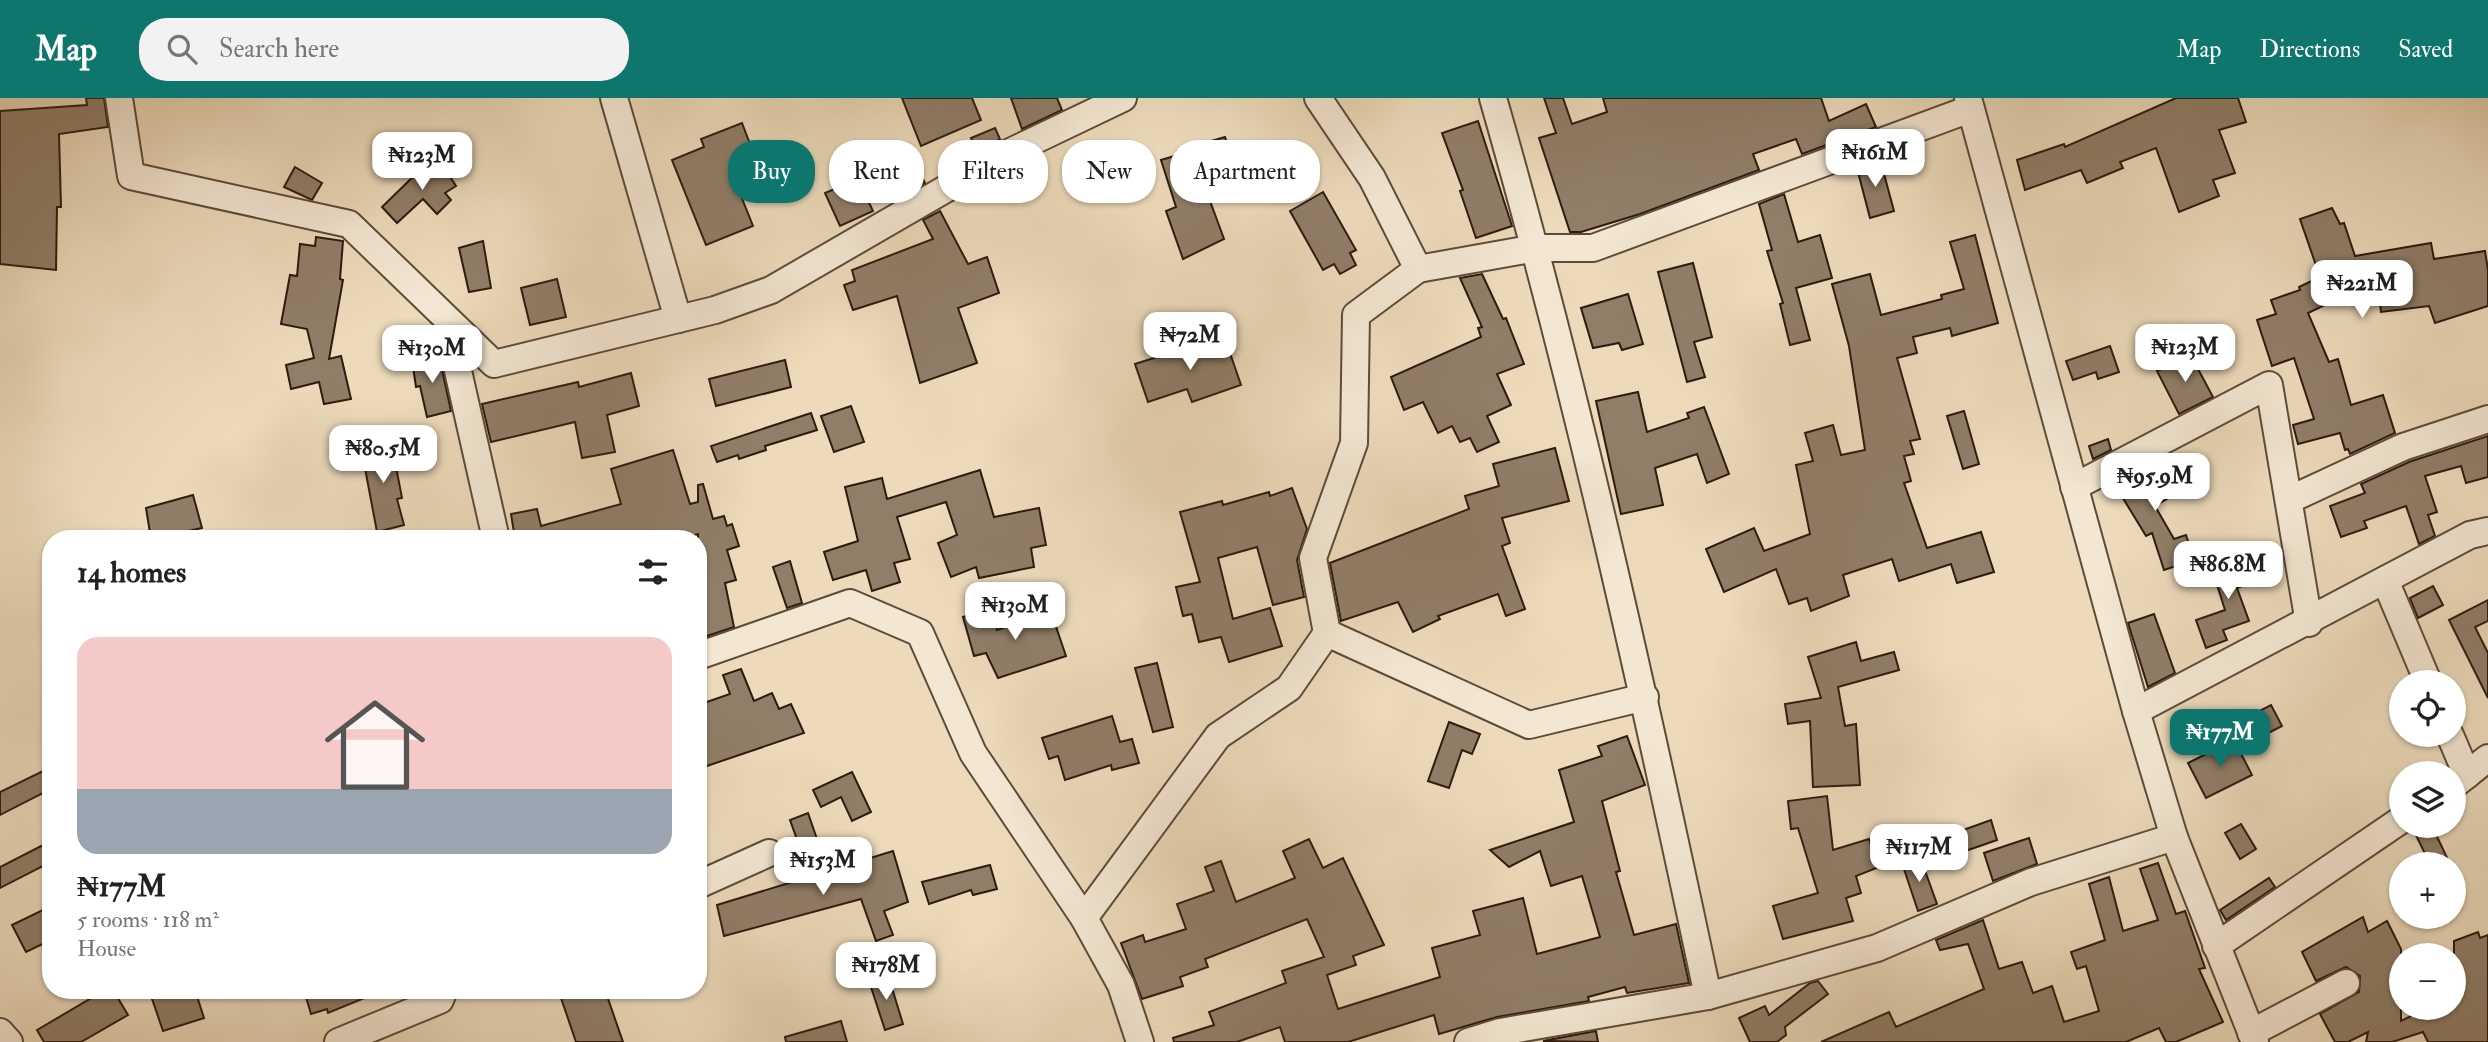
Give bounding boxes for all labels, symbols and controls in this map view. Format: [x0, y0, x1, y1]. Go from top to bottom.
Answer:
search box [139, 18, 629, 81]
text: Map [35, 29, 97, 70]
icon: search [163, 30, 201, 68]
text: Search here [219, 33, 339, 65]
text: Map [2176, 34, 2221, 65]
text: Directions [2259, 34, 2360, 65]
text: Saved [2398, 34, 2453, 65]
pin: ₦161M [1826, 130, 1924, 189]
pin: ₦123M [373, 132, 471, 192]
text: ₦161M [1842, 137, 1908, 166]
text: ₦123M [388, 140, 456, 169]
chip: Buy [728, 140, 815, 203]
chip: Rent [829, 140, 924, 203]
chip: Filters [938, 140, 1048, 203]
chip: New [1062, 140, 1156, 203]
chip: Apartment [1170, 140, 1320, 203]
pin: ₦221M [2313, 260, 2411, 320]
text: ₦221M [2327, 268, 2397, 297]
pin: ₦72M [1149, 313, 1231, 372]
text: ₦72M [1159, 320, 1221, 349]
pin: ₦123M [2136, 324, 2234, 384]
pin: ₦130M [383, 326, 481, 385]
text: ₦123M [2151, 332, 2219, 361]
text: ₦130M [398, 333, 466, 362]
pin: ₦80.5M [326, 426, 440, 485]
text: ₦80.5M [345, 433, 421, 462]
pin: ₦95.9M [2098, 454, 2212, 513]
text: ₦95.9M [2117, 461, 2193, 490]
pin: ₦86.8M [2171, 542, 2285, 601]
text: ₦86.8M [2190, 549, 2266, 578]
icon: filters [634, 553, 672, 591]
text: 14 homes [77, 554, 186, 591]
pin: ₦130M [966, 582, 1064, 642]
text: ₦130M [981, 590, 1049, 619]
map controls [2389, 670, 2466, 1020]
button: locate [2389, 670, 2466, 747]
icon: home [312, 682, 438, 808]
pin: ₦177M [2171, 710, 2269, 769]
text: ₦177M [2186, 717, 2254, 746]
button: layers [2389, 761, 2466, 838]
pin: ₦117M [1870, 824, 1968, 884]
text: ₦117M [1886, 832, 1952, 861]
pin: ₦153M [774, 838, 872, 897]
text: ₦153M [790, 845, 856, 874]
button: + [2389, 852, 2466, 929]
text: ₦177M [77, 868, 166, 905]
text: 5 rooms · 118 m² [77, 905, 219, 934]
text: House [77, 934, 136, 963]
pin: ₦178M [837, 942, 935, 1002]
button: − [2389, 943, 2466, 1020]
text: ₦178M [852, 950, 920, 979]

